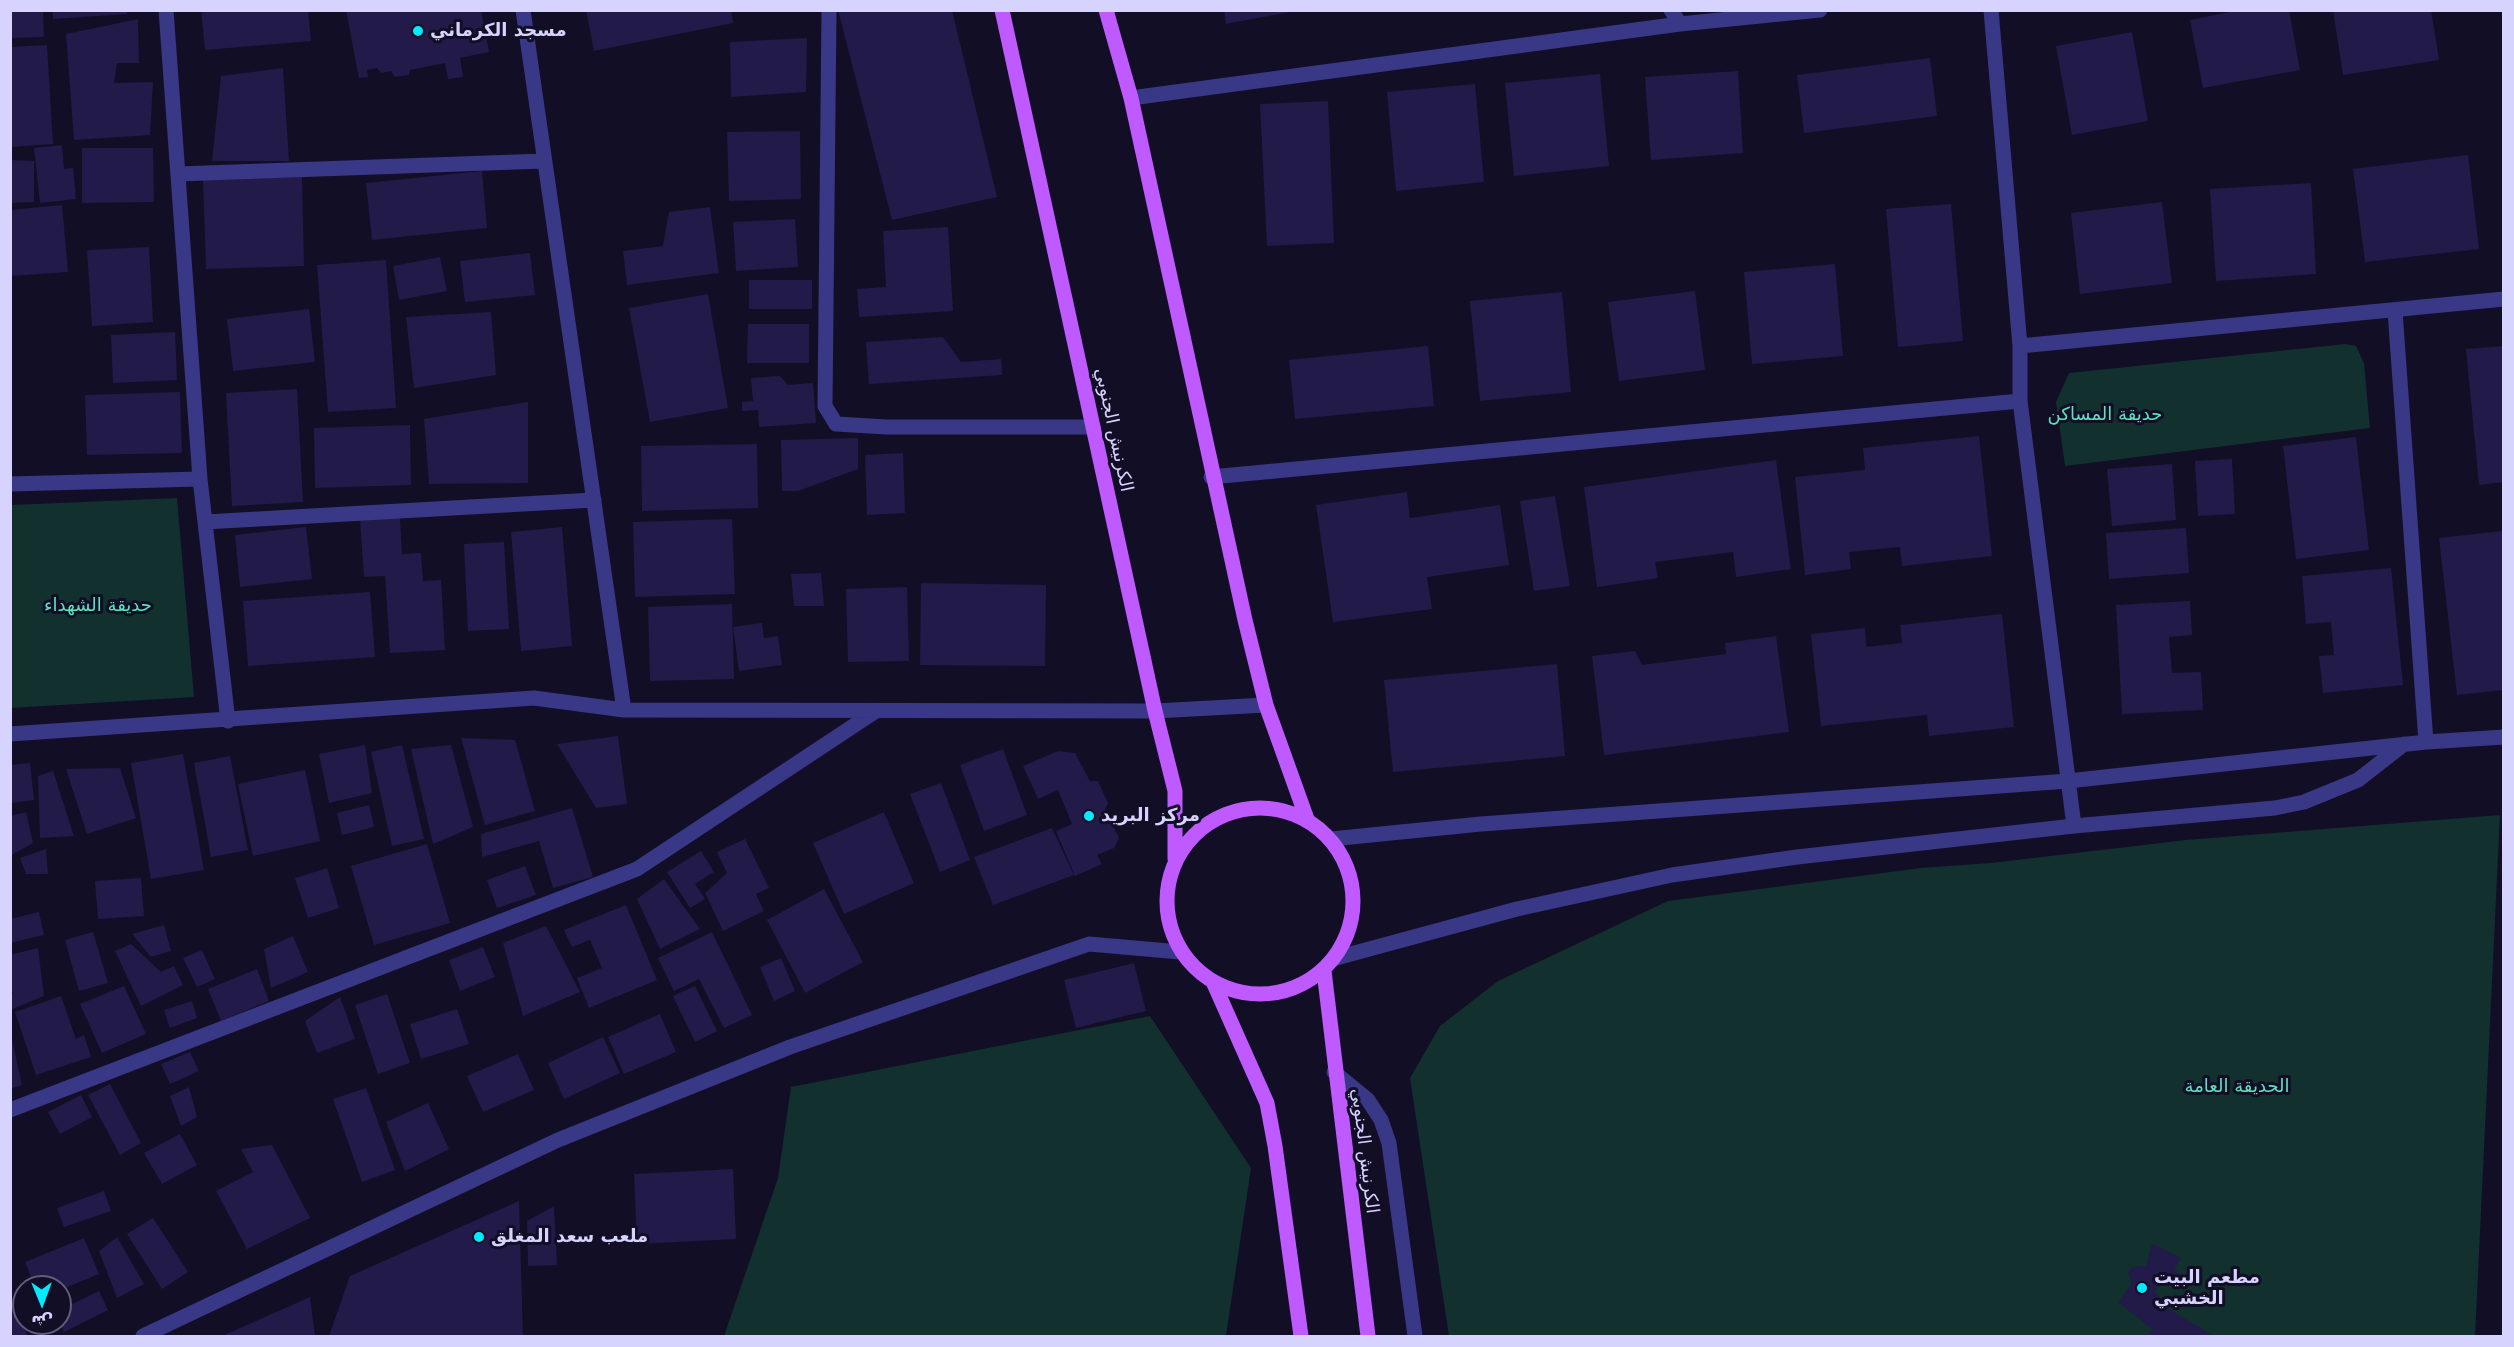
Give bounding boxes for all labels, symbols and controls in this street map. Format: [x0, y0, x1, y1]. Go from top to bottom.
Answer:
place label: مسجد الكرماني [430, 20, 567, 42]
marker: مسجد الكرماني [411, 24, 425, 38]
street label: الكرنيش الجنوبي [1089, 366, 1137, 494]
park label: حديقة المساكن [2048, 404, 2162, 426]
park label: حديقة الشهداء [44, 595, 152, 617]
place label: مركز البريد [1101, 805, 1200, 827]
marker: مركز البريد [1082, 809, 1096, 823]
park label: الحديقة العامة [2185, 1076, 2289, 1098]
street label: الكرنيش الجنوبي [1346, 1087, 1382, 1215]
place label: ملعب سعد المغلق [491, 1226, 648, 1248]
marker: ملعب سعد المغلق [472, 1230, 486, 1244]
place label: مطعم البيت الخشبي [2154, 1267, 2260, 1310]
north arrow [12, 1275, 72, 1335]
marker: مطعم البيت الخشبي [2135, 1281, 2149, 1295]
text: ش [31, 1312, 53, 1331]

